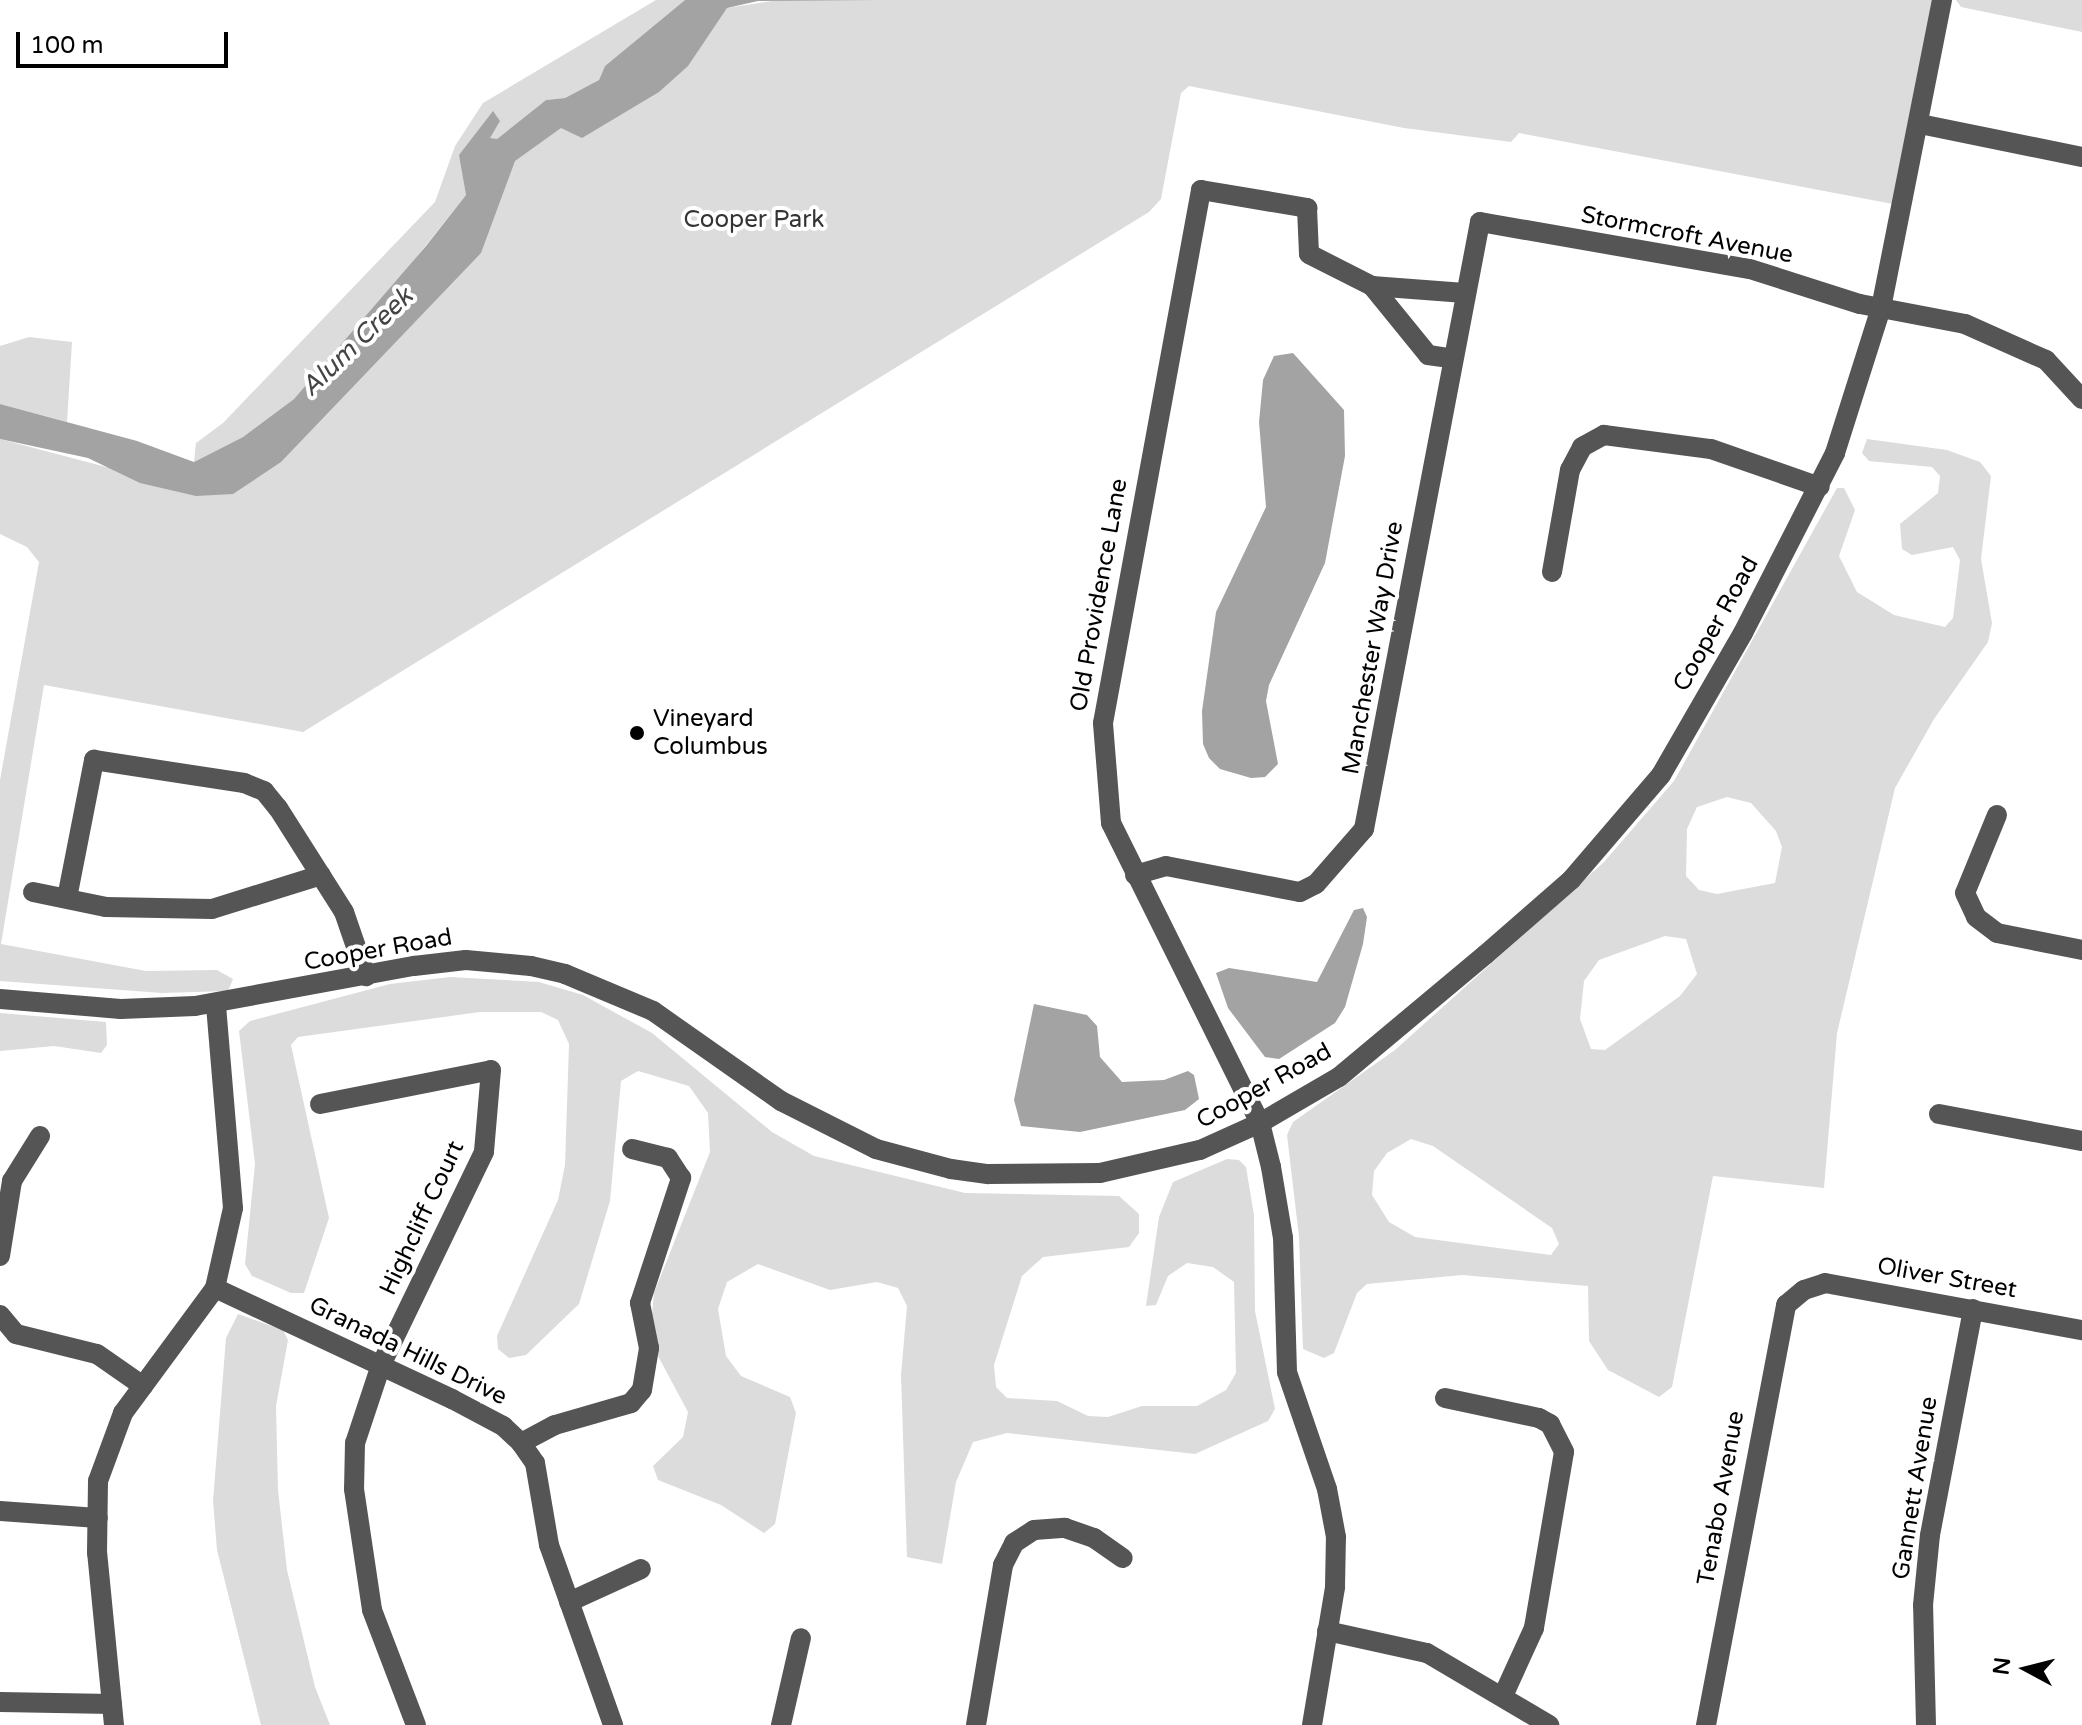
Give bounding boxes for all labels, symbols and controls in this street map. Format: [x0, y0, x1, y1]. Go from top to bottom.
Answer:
scale bar [20, 16, 232, 66]
text: 100 m [30, 31, 104, 60]
street label: Stormcroft Avenue [1579, 200, 1795, 270]
park label: Cooper Park [684, 206, 824, 234]
water label: Alum Creek [295, 281, 419, 403]
street label: Old Providence Lane [1064, 476, 1134, 714]
street label: Manchester Way Drive [1337, 519, 1409, 777]
street label: Cooper Road [1667, 551, 1765, 697]
place label: Vineyard Columbus [653, 705, 768, 761]
marker: Vineyard Columbus [628, 724, 646, 742]
street label: Cooper Road [302, 923, 454, 977]
street label: Cooper Road [1191, 1037, 1337, 1135]
street label: Highcliff Court [374, 1136, 470, 1300]
street label: Oliver Street [1875, 1252, 2019, 1304]
street label: Granada Hills Drive [304, 1291, 512, 1411]
street label: Gannett Avenue [1886, 1394, 1944, 1582]
street label: Tenabo Avenue [1691, 1409, 1751, 1587]
north arrow [1986, 1629, 2066, 1709]
text: N [1988, 1656, 2016, 1676]

